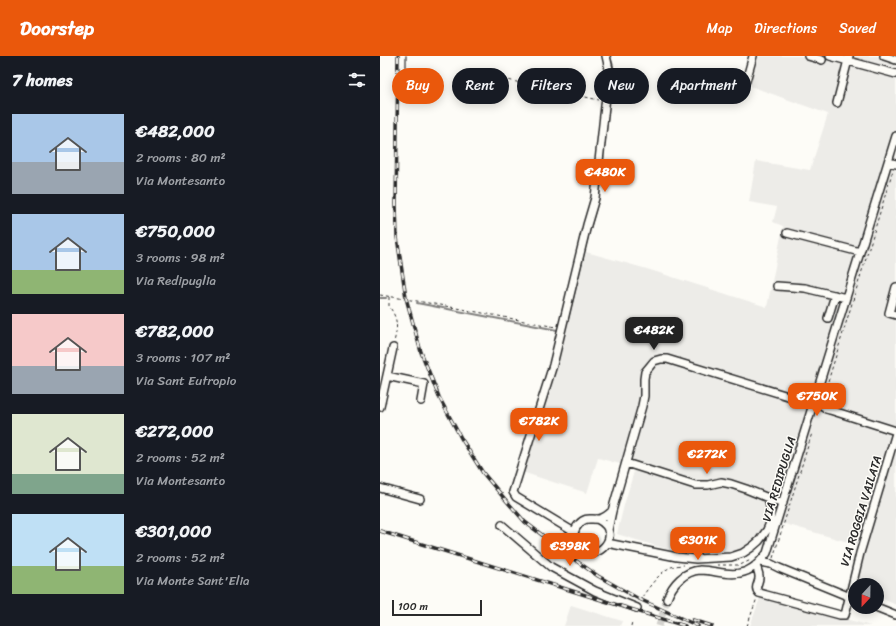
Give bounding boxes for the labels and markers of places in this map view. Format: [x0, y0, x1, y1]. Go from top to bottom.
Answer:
pin: €480K [577, 159, 633, 193]
pin: €482K [626, 317, 682, 351]
pin: €750K [789, 383, 845, 417]
pin: €782K [511, 408, 567, 442]
pin: €272K [679, 441, 735, 475]
pin: €301K [670, 527, 726, 561]
pin: €398K [542, 533, 598, 567]

